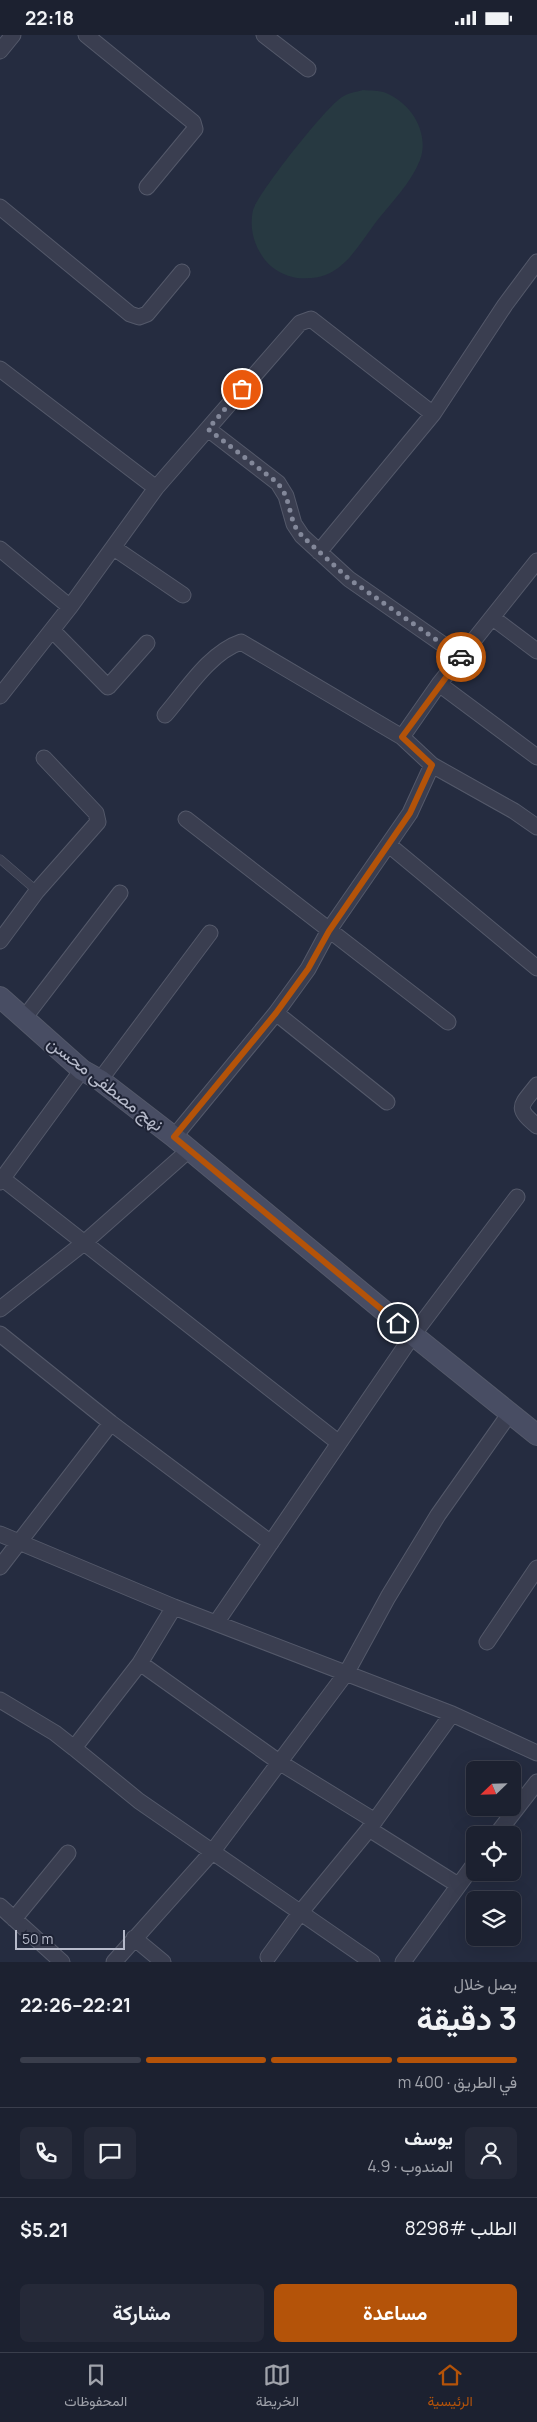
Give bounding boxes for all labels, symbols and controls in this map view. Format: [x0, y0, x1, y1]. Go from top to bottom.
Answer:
text: 22:18 [25, 5, 74, 31]
pin [221, 368, 263, 410]
icon: bag [228, 375, 256, 403]
courier [436, 632, 486, 682]
icon: car [447, 643, 475, 671]
street label: نهج مصطفى محسن [42, 1030, 169, 1137]
pin [377, 1302, 419, 1344]
icon: home [384, 1309, 412, 1337]
north arrow [466, 1761, 521, 1816]
map controls [466, 1761, 521, 1946]
button: locate [466, 1826, 521, 1881]
button: layers [466, 1891, 521, 1946]
scale bar [15, 1927, 125, 1950]
text: 50 m [22, 1929, 53, 1948]
text: يصل خلال [454, 1973, 517, 1995]
text: 22:21–22:26 [20, 1992, 131, 2018]
text: 3 دقيقة [417, 1996, 517, 2040]
text: في الطريق · 400 m [398, 2071, 517, 2093]
text: يوسف [404, 2125, 453, 2151]
button: phone [20, 2127, 72, 2179]
button: chat [84, 2127, 136, 2179]
button: person [465, 2127, 517, 2179]
text: المندوب · 4.9 [367, 2155, 453, 2177]
text: الطلب #8298 [405, 2215, 517, 2241]
text: $5.21 [20, 2217, 68, 2243]
button: مشاركة [20, 2284, 264, 2342]
button: مساعدة [274, 2284, 517, 2342]
tab: المحفوظات [64, 2361, 127, 2414]
tab: الخريطة [256, 2361, 299, 2414]
tab: الرئيسية [428, 2361, 473, 2414]

